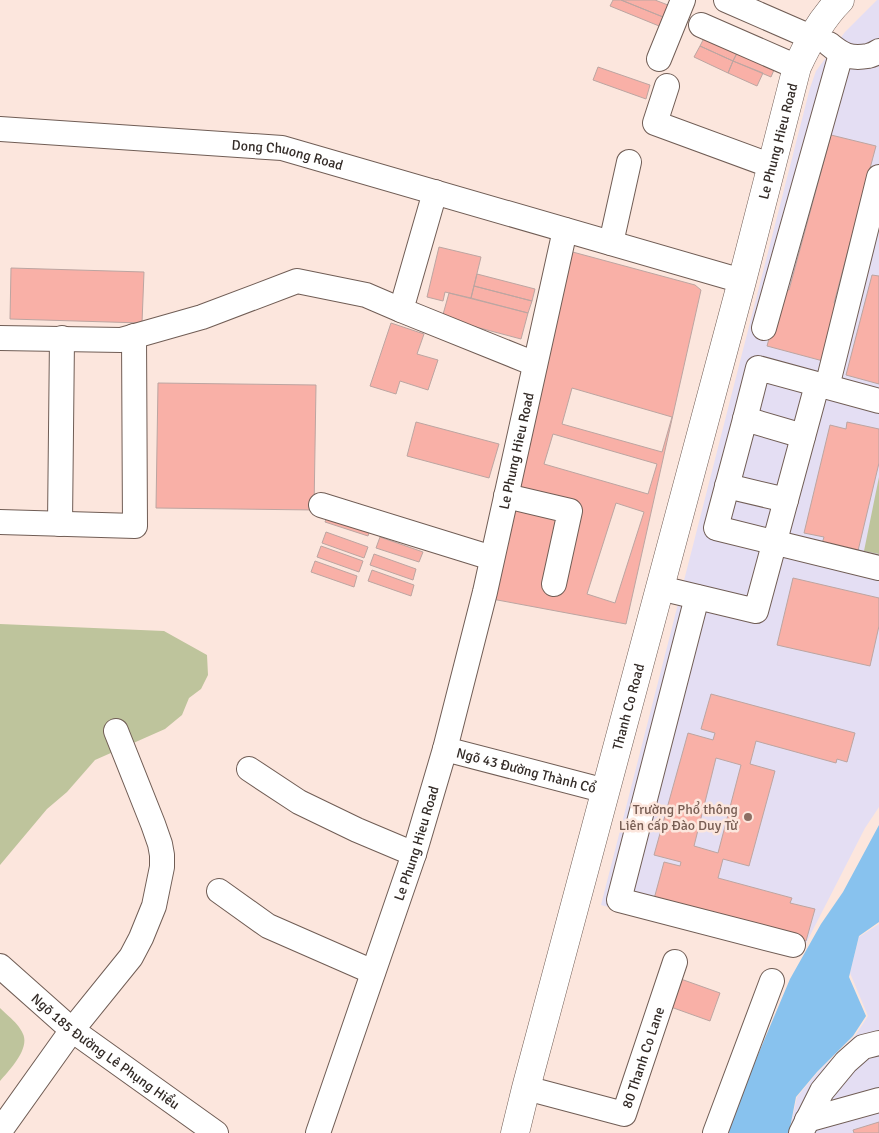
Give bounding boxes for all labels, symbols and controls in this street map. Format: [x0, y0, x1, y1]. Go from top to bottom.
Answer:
street label: Le Phung Hieu Road [755, 81, 801, 201]
street label: Dong Chuong Road [231, 136, 345, 174]
street label: Le Phung Hieu Road [495, 391, 537, 511]
street label: Thanh Co Road [608, 662, 648, 752]
street label: Ngõ 43 Đường Thành Cổ [455, 744, 598, 797]
street label: Le Phung Hieu Road [390, 784, 442, 903]
place label: Trường Phổ thông Liên cấp Đào Duy Từ [619, 801, 739, 834]
marker: Trường Phổ thông Liên cấp Đào Duy Từ [742, 811, 754, 823]
street label: Ngõ 185 Đường Lê Phụng Hiểu [28, 990, 183, 1113]
street label: 80 Thanh Co Lane [618, 1005, 668, 1110]

